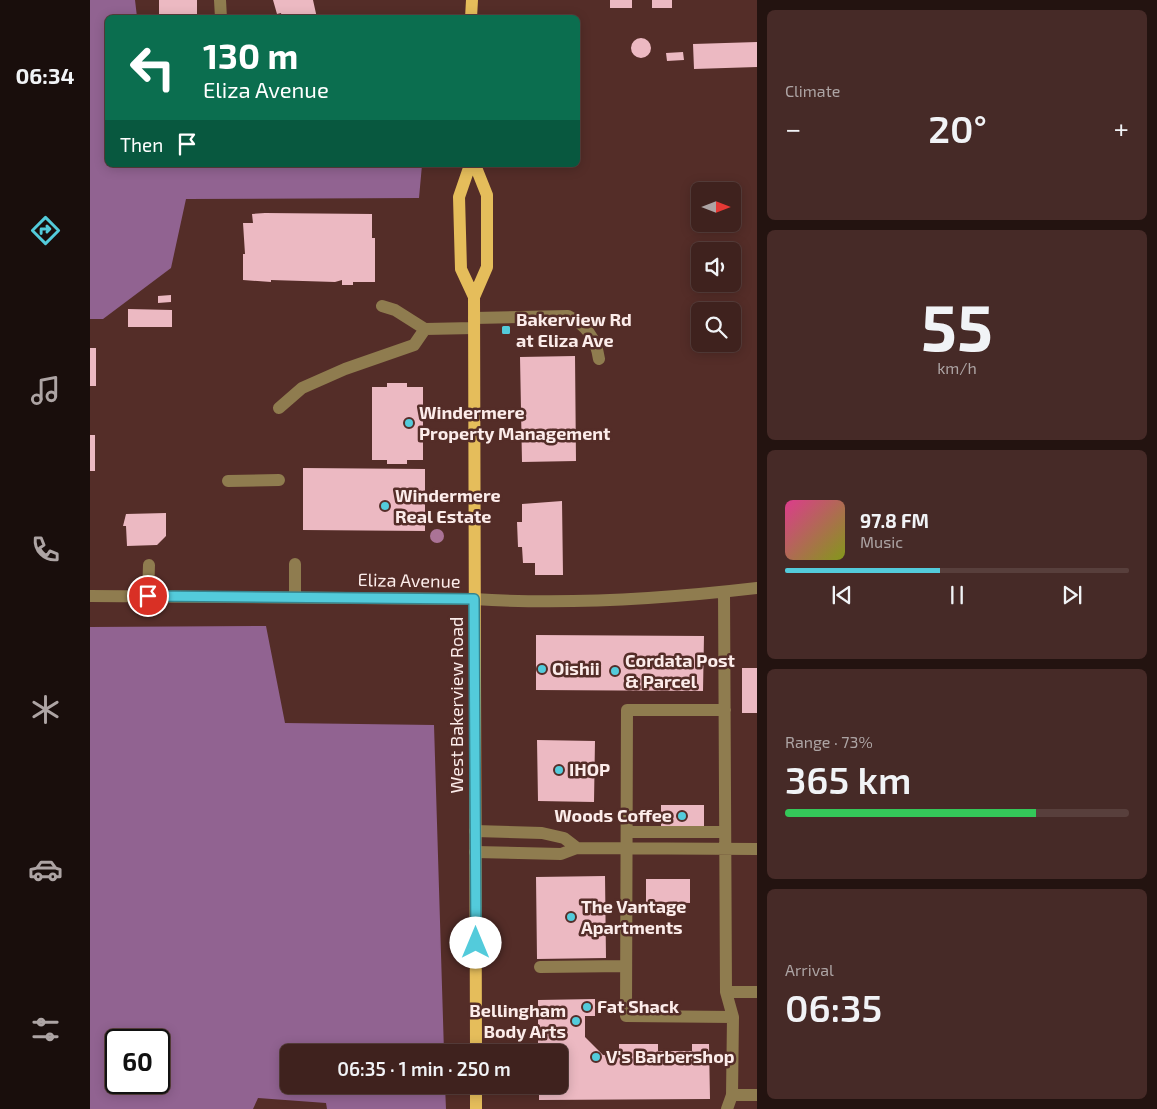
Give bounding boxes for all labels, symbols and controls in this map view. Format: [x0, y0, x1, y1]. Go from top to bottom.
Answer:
text: 130 m [203, 34, 298, 76]
icon: left [120, 35, 185, 100]
text: 06:34 [15, 62, 75, 88]
text: Eliza Avenue [203, 76, 329, 102]
text: Climate [785, 81, 840, 100]
text: 20° [928, 105, 987, 151]
text: − [785, 111, 801, 145]
text: + [1114, 111, 1129, 145]
icon: arrive [173, 130, 201, 158]
text: Then [120, 133, 163, 156]
north arrow [691, 182, 741, 232]
map controls [691, 182, 741, 352]
icon: directions [28, 213, 63, 248]
button: sound [691, 242, 741, 292]
text: 55 [921, 286, 993, 364]
button: search [691, 302, 741, 352]
place label: Bakerview Rd at Eliza Ave [516, 308, 632, 351]
marker: Bakerview Rd at Eliza Ave [500, 324, 512, 336]
text: km/h [937, 358, 977, 377]
icon: music [28, 373, 63, 408]
place label: Windermere Property Management [419, 401, 611, 444]
marker: Windermere Property Management [403, 417, 415, 429]
place label: Windermere Real Estate [395, 484, 501, 527]
marker: Windermere Real Estate [379, 500, 391, 512]
text: 97.8 FM [860, 509, 929, 532]
icon: phone [28, 532, 63, 567]
text: Music [860, 532, 903, 551]
street label: Eliza Avenue [357, 568, 461, 592]
pin [127, 575, 169, 617]
icon: previous [828, 581, 856, 609]
icon: pause [943, 581, 971, 609]
icon: next [1058, 581, 1086, 609]
icon: arrive [134, 582, 162, 610]
street label: West Bakerview Road [445, 617, 467, 793]
place label: Cordata Post & Parcel [625, 649, 736, 692]
place label: Oishii [552, 657, 600, 679]
marker: Oishii [536, 663, 548, 675]
marker: Cordata Post & Parcel [609, 665, 621, 677]
icon: climate [28, 692, 63, 727]
text: Range · 73% [785, 732, 873, 751]
text: 365 km [785, 756, 911, 802]
place label: IHOP [569, 758, 610, 780]
marker: IHOP [553, 764, 565, 776]
place label: Woods Coffee [554, 804, 672, 826]
marker: Woods Coffee [676, 810, 688, 822]
icon: car [28, 852, 63, 887]
place label: The Vantage Apartments [581, 895, 687, 938]
marker: The Vantage Apartments [565, 911, 577, 923]
position arrow [449, 916, 501, 968]
text: Arrival [785, 960, 834, 979]
text: 06:35 [785, 984, 882, 1030]
place label: Fat Shack [597, 995, 679, 1017]
place label: Bellingham Body Arts [469, 999, 566, 1042]
marker: Fat Shack [581, 1001, 593, 1013]
icon: filters [28, 1012, 63, 1047]
marker: Bellingham Body Arts [570, 1015, 582, 1027]
speed limit sign: 60 [105, 1029, 170, 1094]
place label: V's Barbershop [606, 1045, 735, 1067]
marker: V's Barbershop [590, 1051, 602, 1063]
text: 06:35 · 1 min · 250 m [337, 1057, 511, 1080]

